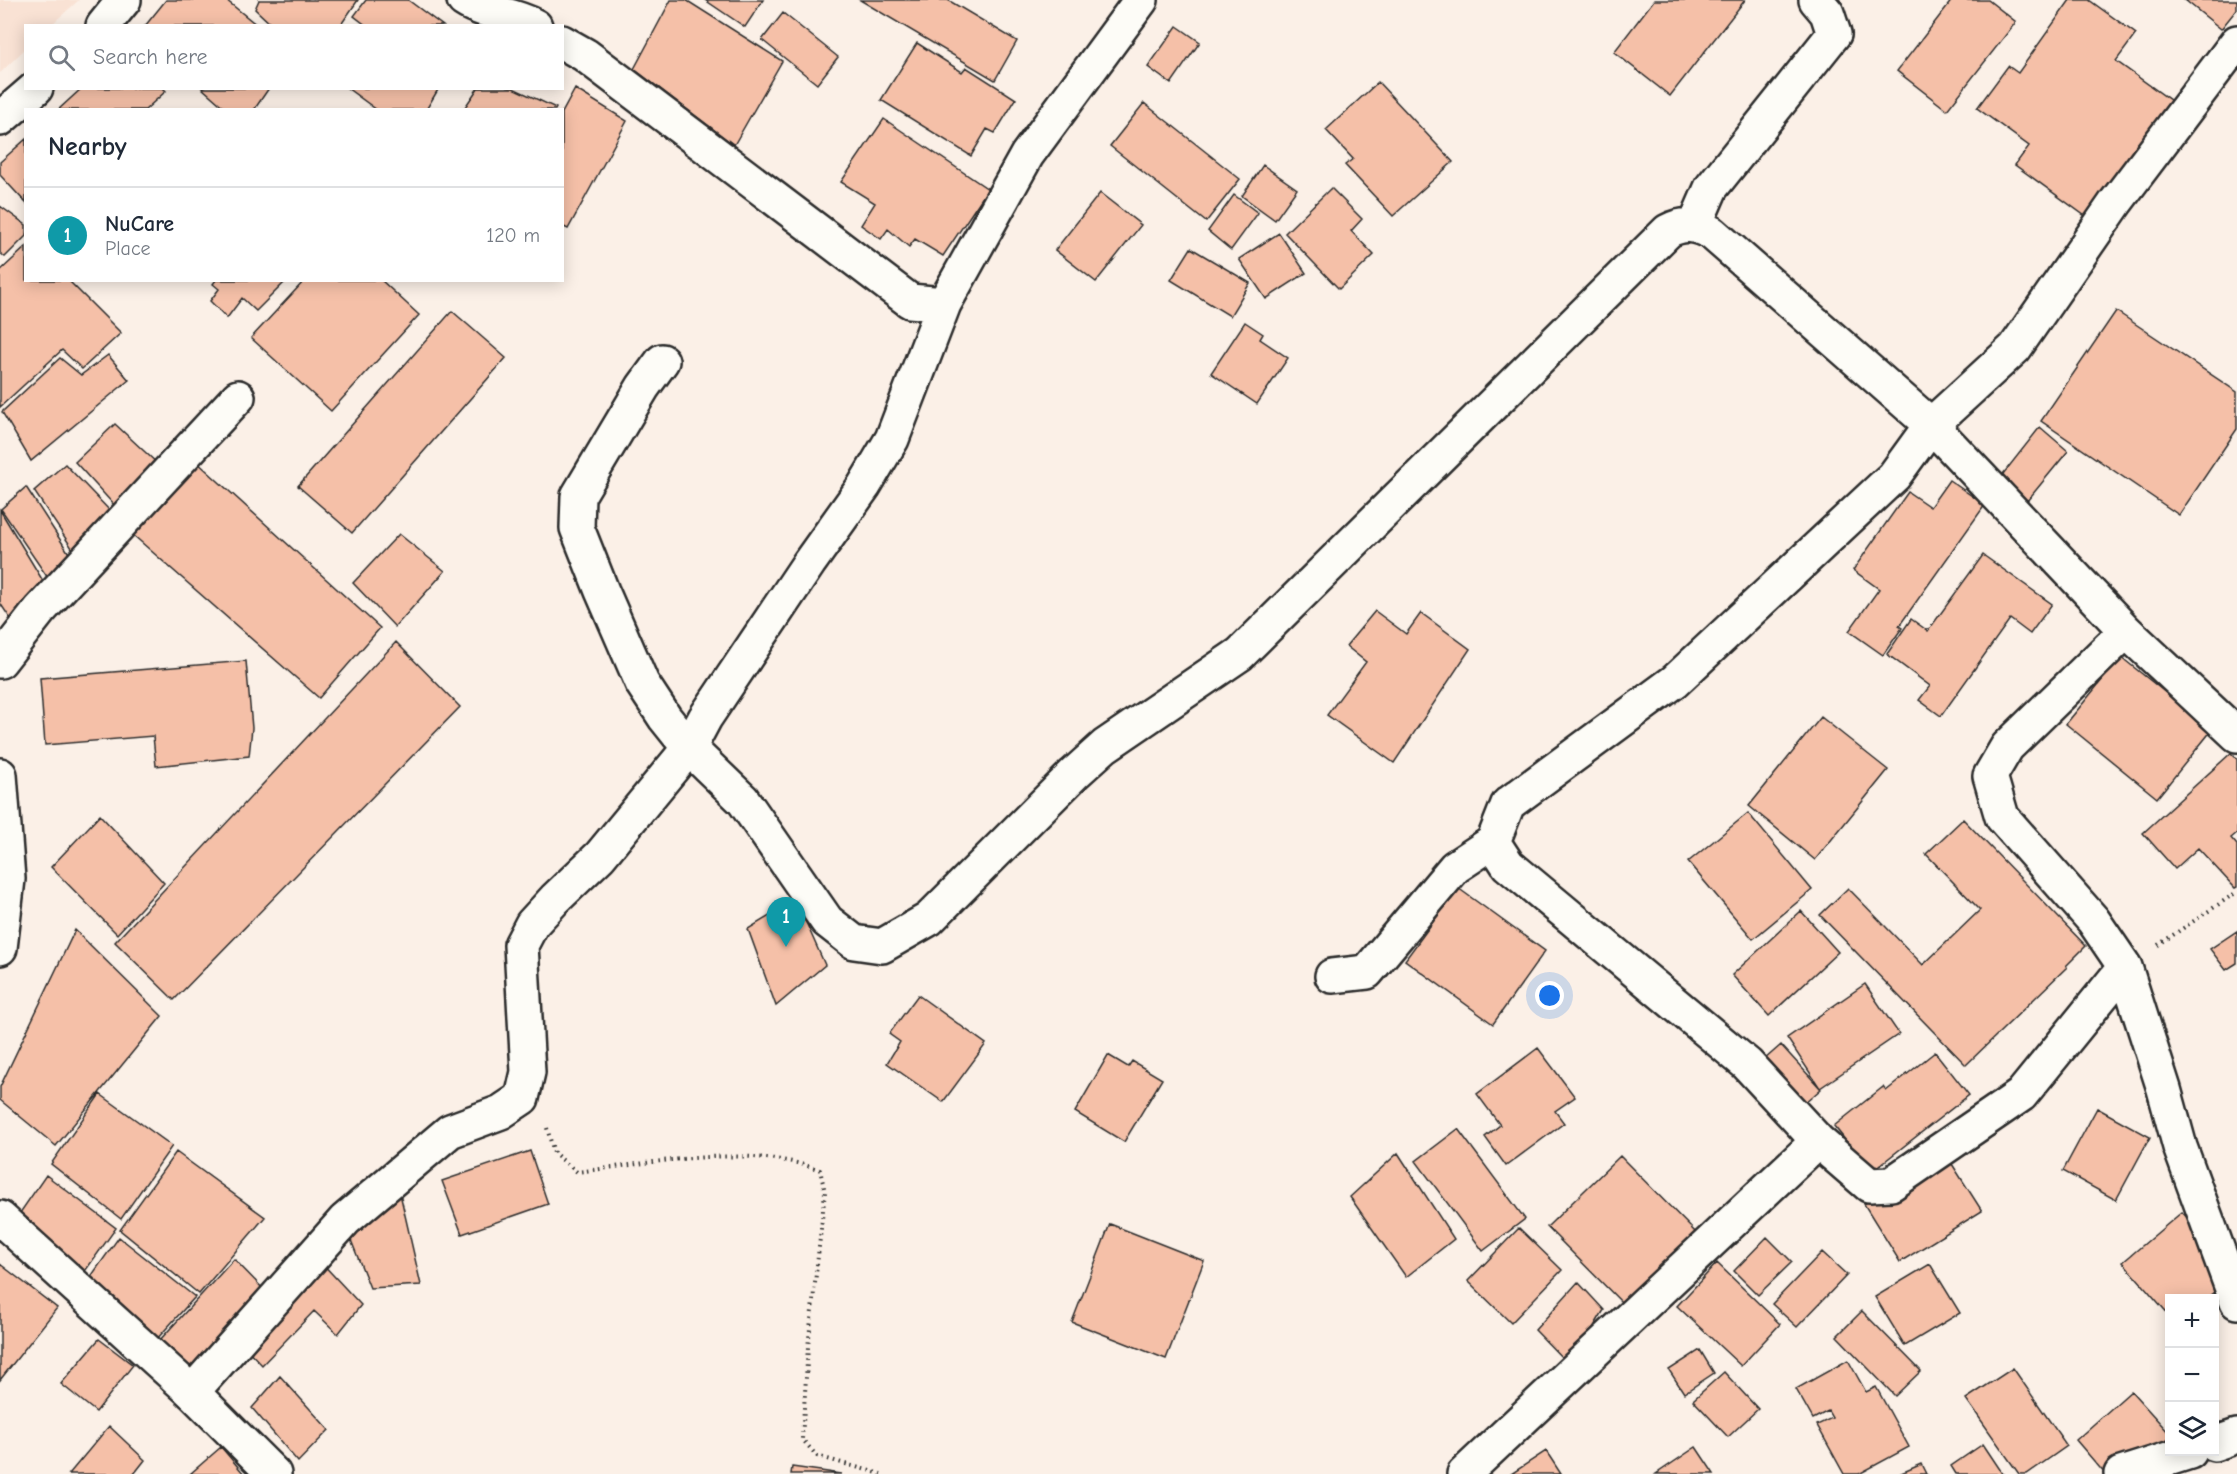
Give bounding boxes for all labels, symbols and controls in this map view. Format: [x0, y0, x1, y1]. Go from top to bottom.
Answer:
search box [24, 24, 564, 90]
icon: search [45, 41, 78, 74]
text: Search here [93, 44, 208, 70]
text: Nearby [48, 132, 127, 162]
text: NuCare [105, 211, 174, 237]
text: 1 [64, 224, 71, 247]
text: 120 m [486, 224, 540, 247]
text: Place [105, 237, 151, 260]
pin: 1 [766, 898, 806, 947]
your location [1535, 981, 1564, 1010]
map controls [2165, 1294, 2219, 1456]
button: + [2165, 1294, 2219, 1348]
button: − [2165, 1348, 2219, 1402]
button: layers [2165, 1402, 2219, 1456]

